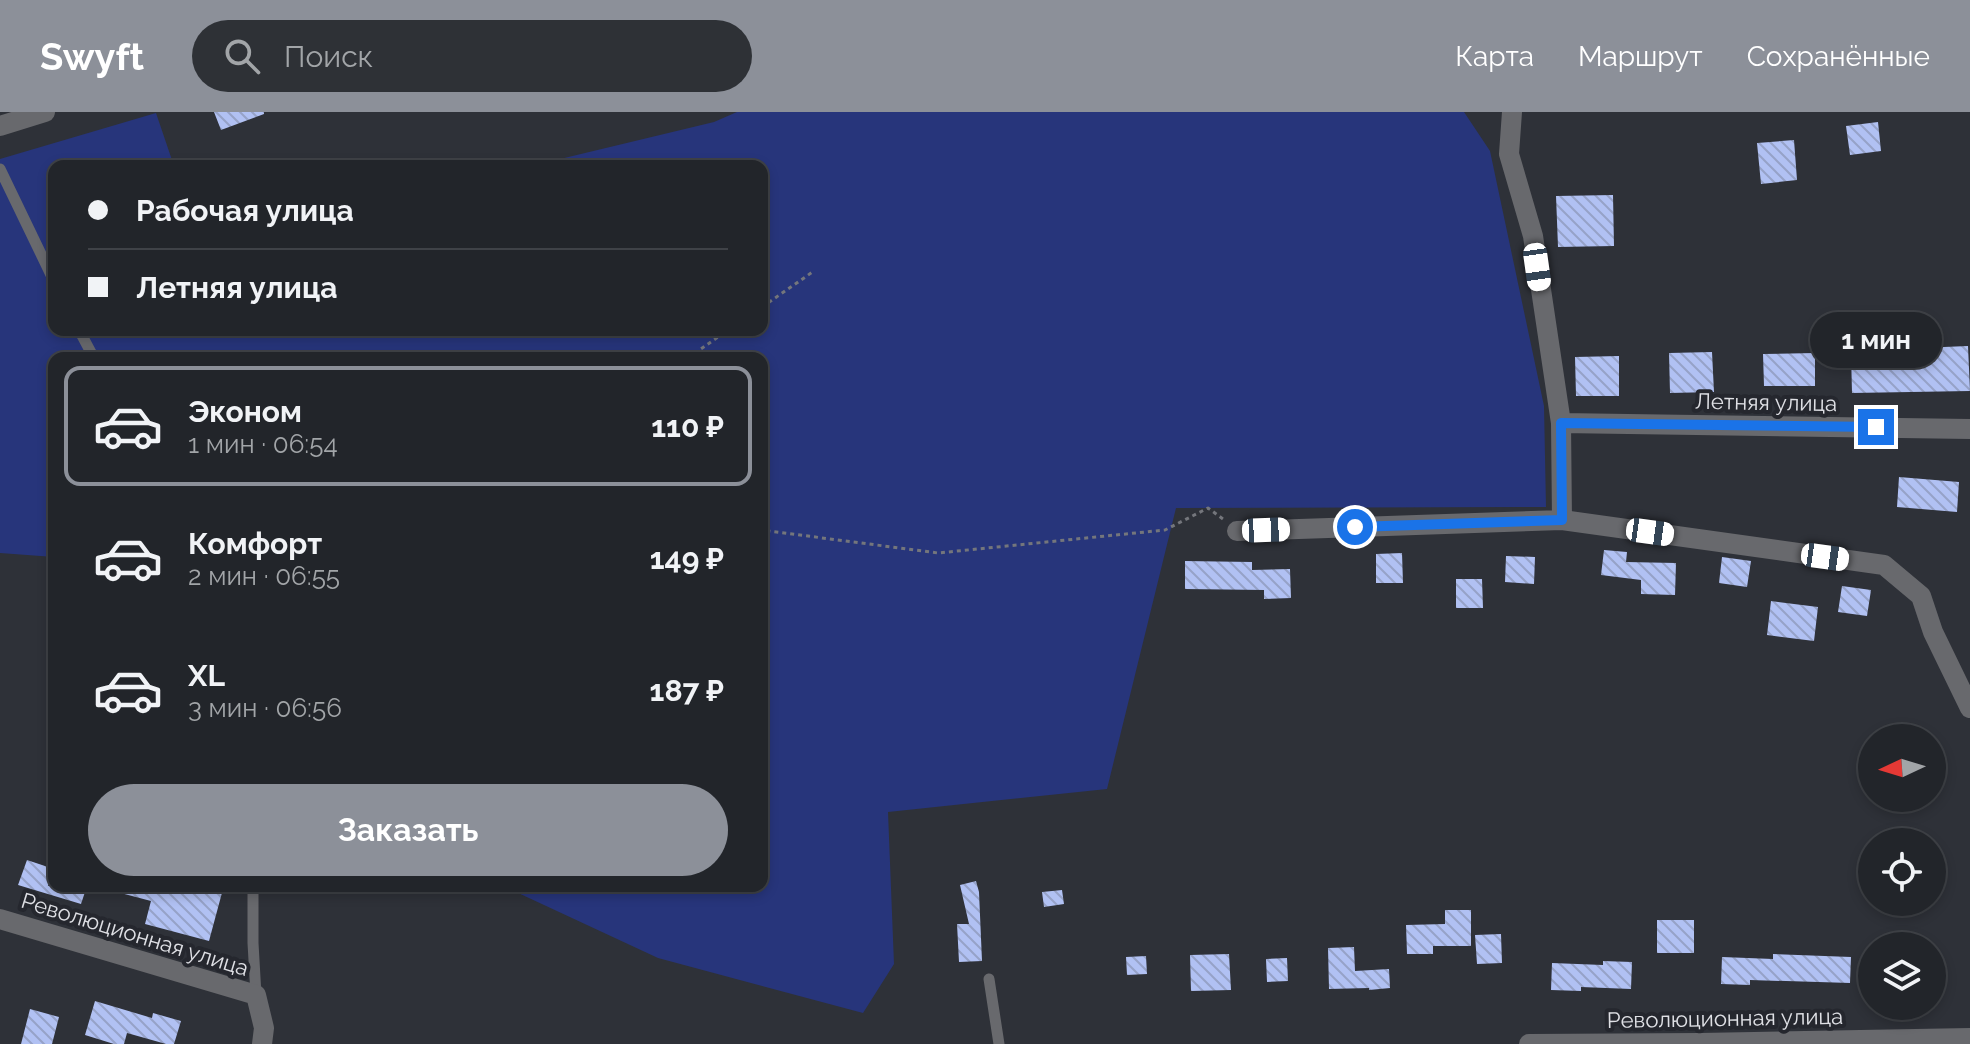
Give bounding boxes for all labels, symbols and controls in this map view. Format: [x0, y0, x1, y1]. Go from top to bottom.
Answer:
search box [192, 20, 752, 92]
text: Swyft [40, 34, 144, 79]
icon: search [220, 34, 264, 78]
text: Поиск [284, 39, 373, 74]
text: Карта [1455, 40, 1534, 73]
text: Маршрут [1578, 40, 1703, 73]
text: Сохранённые [1747, 40, 1930, 73]
text: Рабочая улица [136, 193, 354, 228]
car [1522, 242, 1552, 292]
text: Летняя улица [136, 270, 338, 305]
callout: 1 мин [1810, 311, 1942, 367]
text: 1 мин [1841, 325, 1911, 355]
street label: Летняя улица [1695, 388, 1837, 416]
icon: car [92, 390, 164, 462]
text: Эконом [188, 394, 302, 429]
text: 110 ₽ [651, 409, 724, 444]
route end [1858, 409, 1894, 445]
text: 1 мин · 06:54 [188, 429, 338, 459]
route start [1337, 509, 1373, 545]
car [1242, 517, 1290, 543]
car [1625, 517, 1675, 547]
icon: car [92, 522, 164, 594]
text: Комфорт [188, 526, 322, 561]
text: 149 ₽ [650, 541, 724, 576]
car [1800, 542, 1850, 572]
text: 2 мин · 06:55 [188, 561, 340, 591]
icon: car [92, 654, 164, 726]
text: XL [188, 658, 225, 693]
text: 187 ₽ [650, 673, 724, 708]
text: 3 мин · 06:56 [188, 693, 342, 723]
north arrow [1858, 724, 1946, 812]
map controls [1858, 724, 1946, 1020]
button: Заказать [88, 784, 728, 876]
button: locate [1858, 828, 1946, 916]
street label: Революционная улица [18, 887, 252, 981]
button: layers [1858, 932, 1946, 1020]
street label: Революционная улица [1607, 1003, 1843, 1033]

